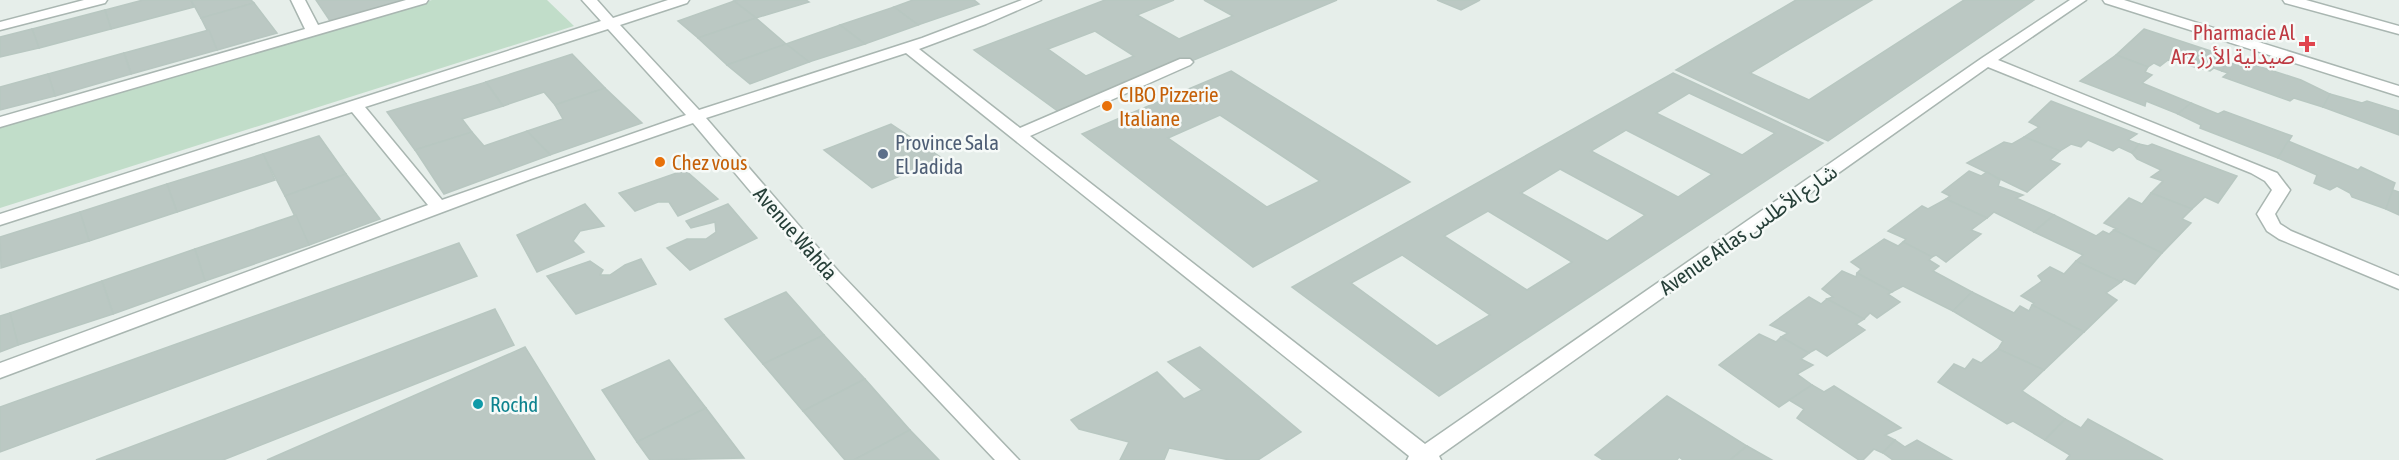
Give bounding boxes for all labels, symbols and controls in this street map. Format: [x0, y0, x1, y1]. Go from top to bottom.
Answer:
place label: Pharmacie Al Arz صيدلية الأرز [2171, 20, 2295, 69]
marker: Pharmacie Al Arz صيدلية الأرز [2300, 37, 2314, 51]
place label: CIBO Pizzerie Italiane [1119, 82, 1219, 130]
marker: CIBO Pizzerie Italiane [1100, 99, 1114, 113]
place label: Province Sala El Jadida [895, 130, 999, 178]
marker: Province Sala El Jadida [876, 147, 890, 161]
place label: Chez vous [672, 150, 747, 174]
marker: Chez vous [653, 155, 667, 169]
street label: Avenue Atlas شارع الأطلس [1655, 159, 1844, 303]
street label: Avenue Wahda [749, 182, 843, 284]
place label: Rochd [490, 392, 538, 416]
marker: Rochd [471, 397, 485, 411]

